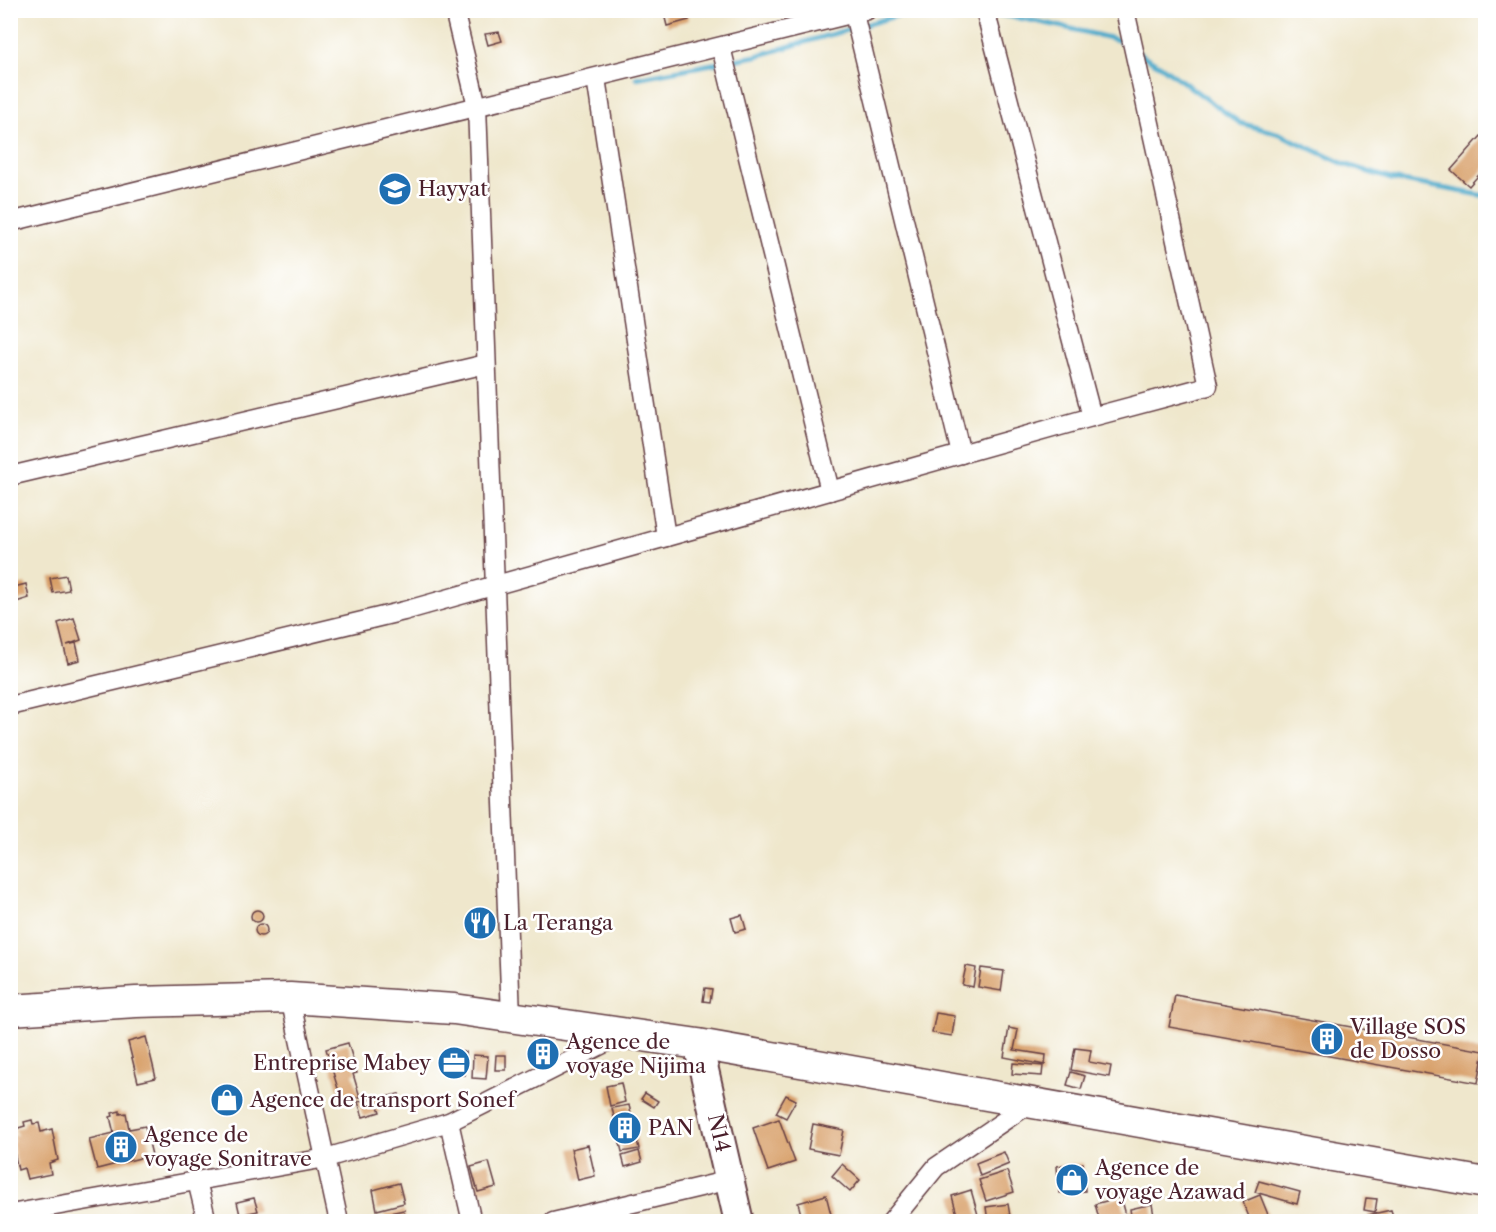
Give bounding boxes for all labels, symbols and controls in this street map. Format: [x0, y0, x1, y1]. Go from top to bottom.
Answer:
school or university icon: Hayyat [377, 171, 413, 207]
place label: Hayyat [418, 176, 488, 201]
restaurant icon: La Teranga [462, 905, 498, 941]
place label: La Teranga [503, 910, 614, 935]
place label: Village SOS de Dosso [1349, 1014, 1466, 1063]
building icon: Village SOS de Dosso [1309, 1021, 1345, 1057]
place label: Agence de voyage Nijima [565, 1029, 707, 1078]
building icon: Agence de voyage Nijima [525, 1036, 561, 1072]
office icon: Entreprise Mabey [436, 1045, 472, 1081]
place label: Entreprise Mabey [253, 1050, 431, 1075]
shop icon: Agence de transport Sonef [209, 1082, 245, 1118]
place label: Agence de transport Sonef [249, 1087, 517, 1112]
building icon: PAN [607, 1110, 643, 1146]
street label: N14 [703, 1111, 736, 1154]
place label: PAN [648, 1115, 694, 1140]
place label: Agence de voyage Sonitrave [143, 1122, 312, 1171]
building icon: Agence de voyage Sonitrave [103, 1129, 139, 1165]
place label: Agence de voyage Azawad [1094, 1155, 1246, 1204]
shop icon: Agence de voyage Azawad [1054, 1162, 1090, 1198]

